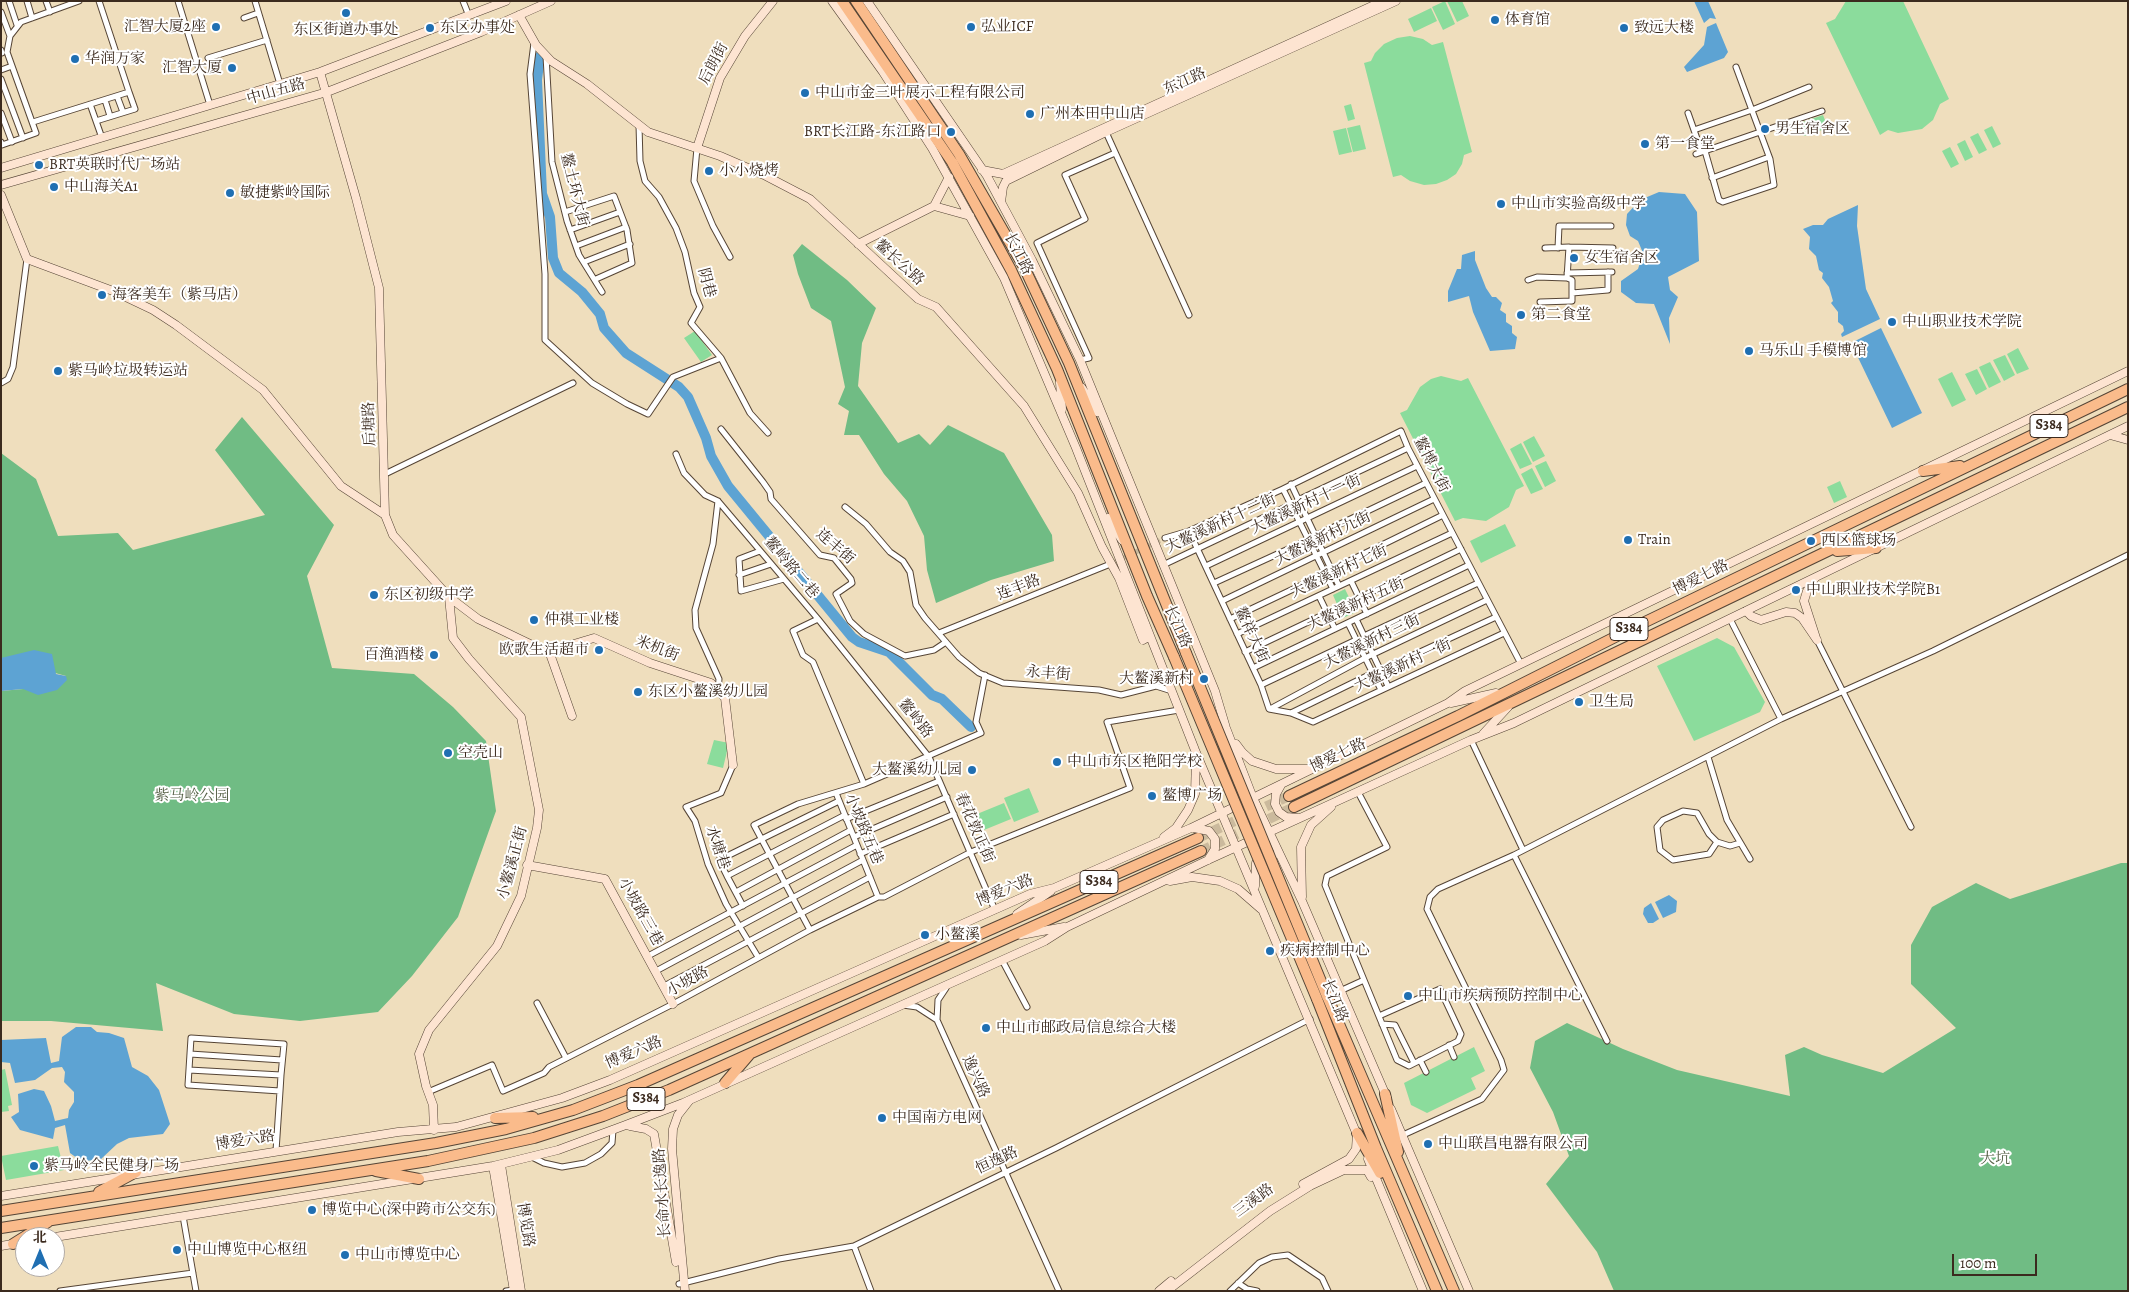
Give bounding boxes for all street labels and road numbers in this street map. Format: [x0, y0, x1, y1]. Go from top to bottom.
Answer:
street label: 后朗街 [695, 40, 733, 88]
street label: 东江路 [1161, 65, 1209, 99]
street label: 中山五路 [245, 75, 307, 109]
street label: 鳌土环大街 [556, 151, 592, 229]
street label: 长江路 [1000, 230, 1036, 278]
street label: 鳌长公路 [871, 236, 927, 290]
street label: 阴巷 [693, 266, 719, 300]
street label: 后塘路 [360, 401, 380, 447]
road number: S384 [2030, 414, 2068, 438]
street label: 鳌博大街 [1409, 434, 1453, 496]
street label: 大鳌溪新村十一街 [1248, 471, 1364, 539]
street label: 大鳌溪新村十二街 [1163, 490, 1279, 558]
street label: 大鳌溪新村九街 [1272, 508, 1374, 570]
street label: 连丰街 [812, 525, 858, 569]
street label: 鳌岭路二巷 [760, 533, 822, 603]
street label: 大鳌溪新村七街 [1288, 542, 1390, 602]
street label: 博爱七路 [1670, 557, 1732, 599]
street label: 连丰路 [995, 572, 1043, 604]
street label: 大鳌溪新村五街 [1305, 575, 1407, 635]
street label: 长江路 [1160, 603, 1194, 651]
street label: 鳌祥大街 [1230, 604, 1272, 666]
street label: 大鳌溪新村三街 [1321, 611, 1423, 673]
road number: S384 [1610, 618, 1648, 640]
street label: 米机街 [633, 633, 681, 665]
street label: 大鳌溪新村一街 [1352, 636, 1454, 696]
street label: 永丰街 [1025, 663, 1071, 685]
street label: 鳌岭路 [894, 696, 936, 742]
street label: 博爱七路 [1307, 735, 1369, 777]
street label: 春花敦正街 [951, 790, 997, 866]
street label: 小坡路五巷 [840, 791, 886, 867]
street label: 小鳌溪正街 [495, 824, 531, 902]
street label: 水塘巷 [701, 824, 733, 872]
road number: S384 [1080, 870, 1118, 894]
street label: 博爱六路 [974, 871, 1036, 911]
street label: 小坡路三巷 [614, 875, 666, 949]
street label: 小坡路 [664, 963, 712, 1001]
street label: 长江路 [1317, 977, 1351, 1025]
street label: 博爱六路 [603, 1033, 665, 1073]
street label: 逸兴路 [958, 1053, 992, 1101]
road number: S384 [627, 1088, 665, 1110]
street label: 博爱六路 [214, 1127, 276, 1155]
street label: 恒逸路 [973, 1143, 1021, 1179]
street label: 长命水长逸路 [651, 1147, 675, 1239]
street label: 三溪路 [1231, 1180, 1277, 1222]
street label: 博览路 [513, 1201, 537, 1249]

